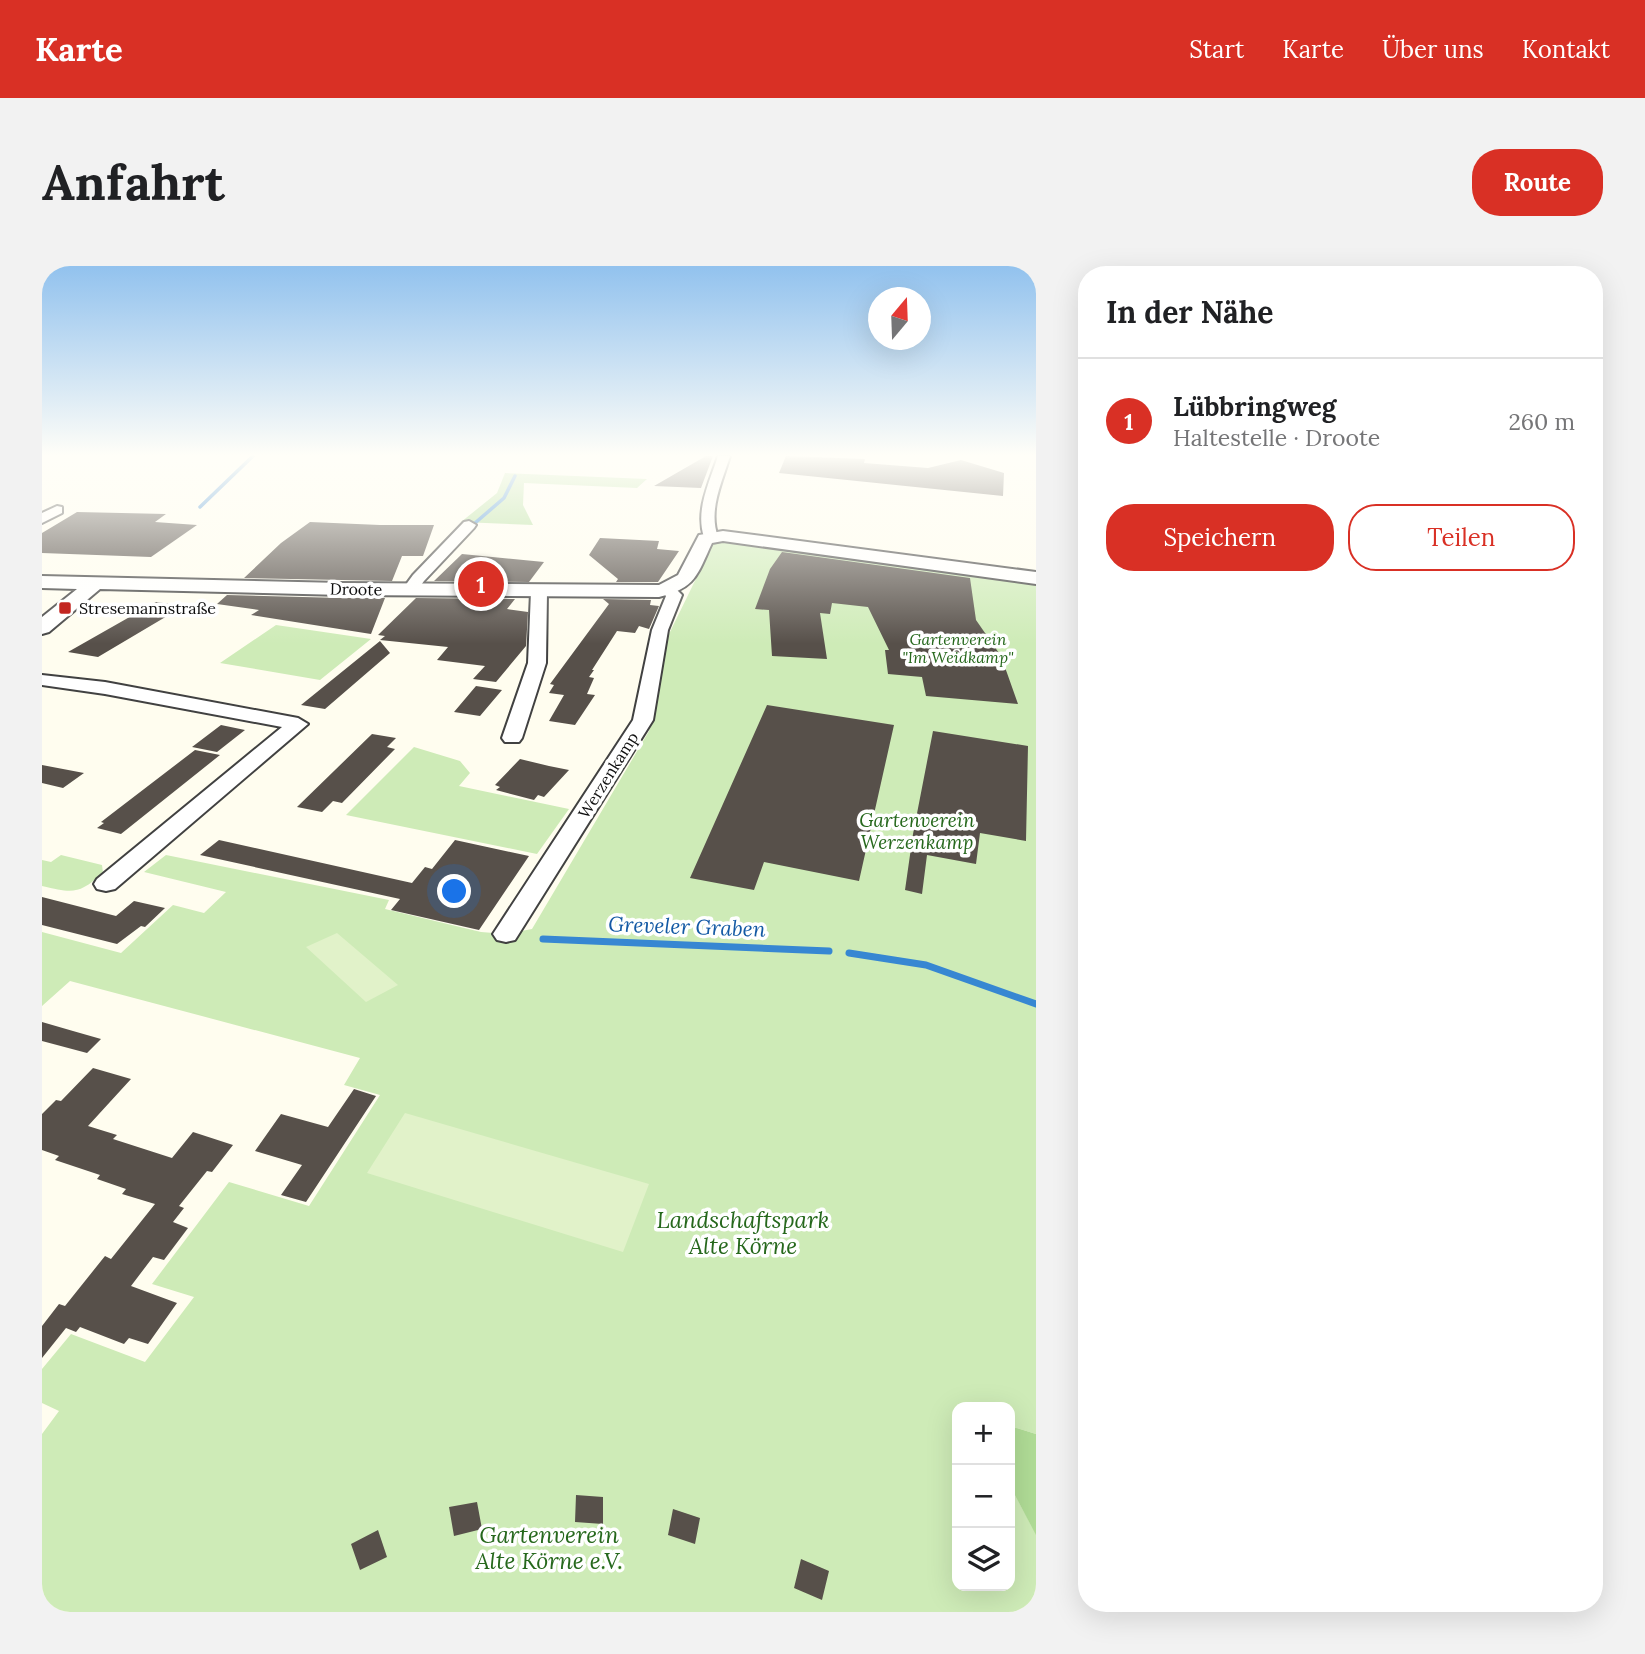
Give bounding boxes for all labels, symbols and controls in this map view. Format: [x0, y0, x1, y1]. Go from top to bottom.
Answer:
text: Karte [35, 28, 123, 70]
text: Start [1189, 34, 1244, 65]
text: Karte [1282, 34, 1344, 65]
text: Über uns [1382, 34, 1484, 65]
text: Kontakt [1522, 34, 1610, 65]
button: Route [1472, 149, 1603, 216]
text: Anfahrt [42, 151, 225, 213]
north arrow [868, 287, 931, 350]
text: In der Nähe [1106, 293, 1274, 331]
text: Lübbringweg [1173, 390, 1336, 423]
text: 1 [1124, 407, 1134, 436]
text: 260 m [1508, 407, 1575, 436]
text: Haltestelle · Droote [1173, 423, 1380, 452]
button: Speichern [1106, 504, 1334, 571]
button: Teilen [1348, 504, 1575, 571]
pin: 1 [458, 558, 504, 610]
street label: Droote [330, 579, 383, 599]
place label: Stresemannstraße [79, 598, 216, 618]
marker: Stresemannstraße [57, 600, 73, 616]
park label: Gartenverein "Im Weidkamp" [902, 629, 1014, 667]
street label: Werzenkamp [574, 728, 642, 822]
park label: Gartenverein Werzenkamp [859, 808, 975, 854]
your location [437, 874, 471, 908]
water label: Greveler Graben [608, 910, 766, 943]
park label: Landschaftspark Alte Körne [656, 1205, 830, 1260]
map controls [952, 1402, 1015, 1591]
button: + [952, 1402, 1015, 1465]
button: − [952, 1465, 1015, 1528]
park label: Gartenverein Alte Körne e.V. [474, 1520, 623, 1575]
button: layers [952, 1528, 1015, 1591]

